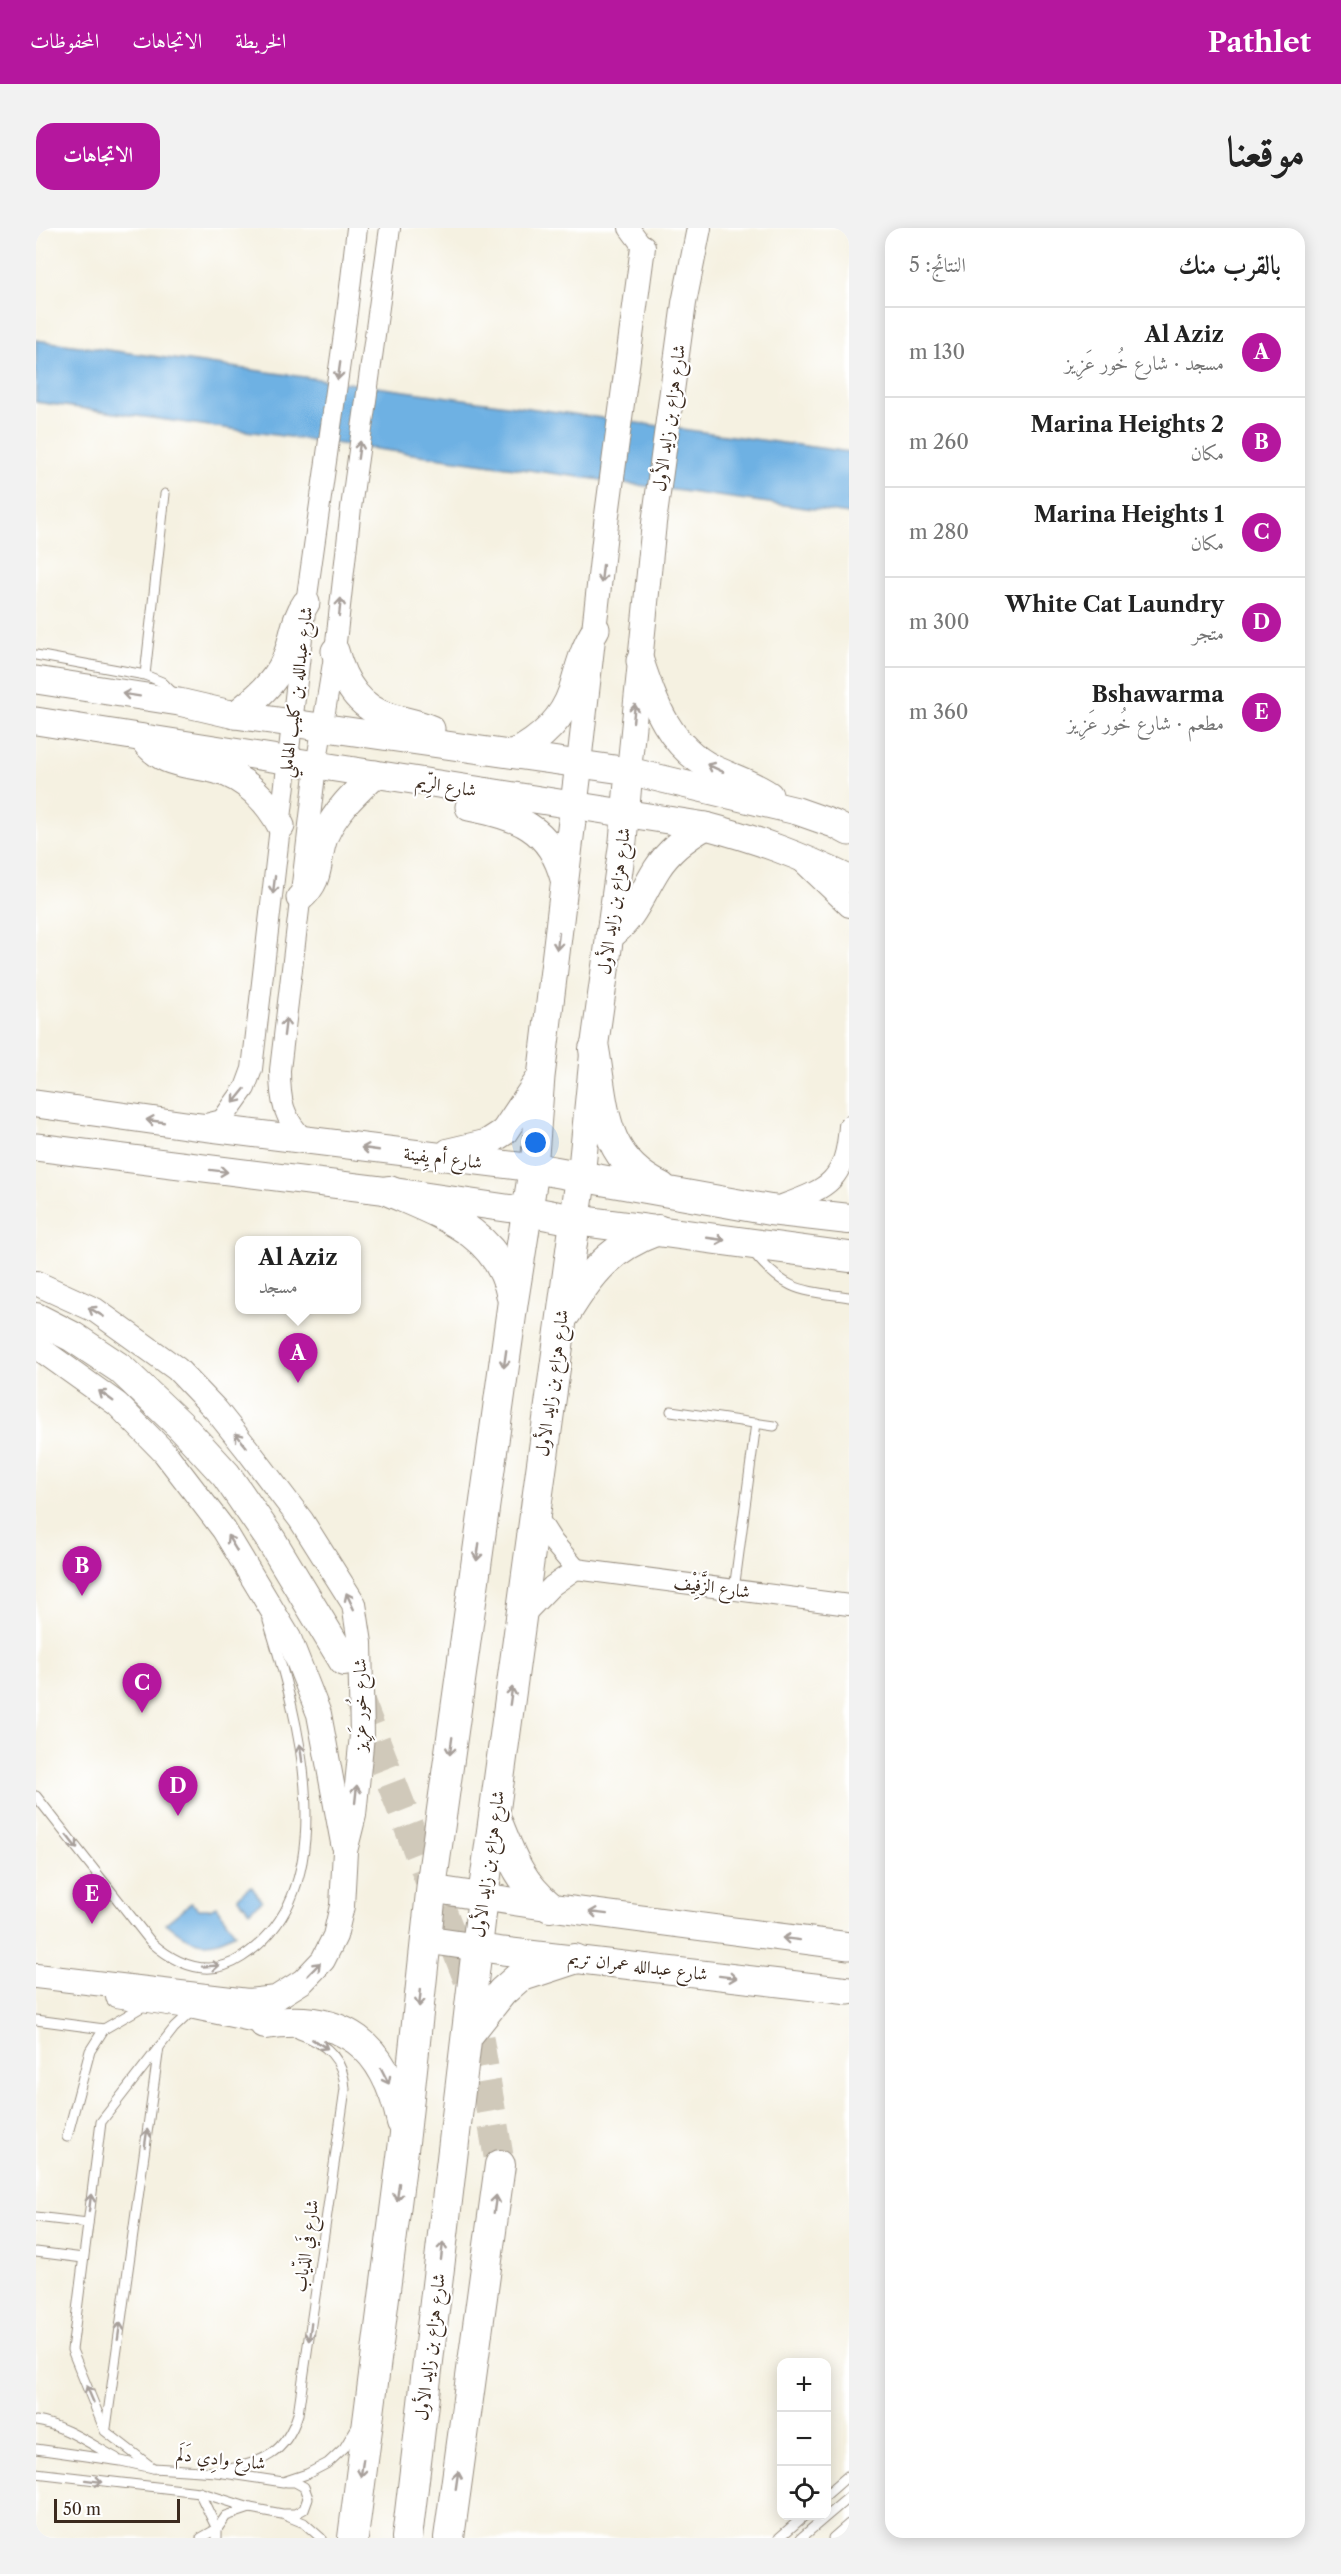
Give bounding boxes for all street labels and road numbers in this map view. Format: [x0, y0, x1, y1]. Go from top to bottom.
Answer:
street label: شارع هزاع بن زايد الأول [646, 343, 694, 493]
street label: شارع عبدالله بن كليب الهاملي [275, 605, 323, 779]
street label: شارع الرِّيم [413, 769, 478, 807]
street label: شارع هزاع بن زايد الأول [591, 826, 639, 976]
street label: شارع أم يِفينة [402, 1140, 484, 1179]
street label: شارع هزاع بن زايد الأول [529, 1308, 577, 1458]
street label: شارع الزَّفِيْف [672, 1567, 752, 1607]
street label: شارع خُور عَزِيز [345, 1658, 375, 1754]
street label: شارع هزاع بن زايد الأول [465, 1789, 513, 1939]
street label: شارع عبدالله عمران تريم [566, 1947, 709, 1990]
street label: شارع فَي الذّياب [287, 2198, 327, 2294]
street label: شارع هزاع بن زايد الأول [408, 2272, 454, 2422]
street label: شارع وادِي دَلَم [175, 2441, 267, 2480]

